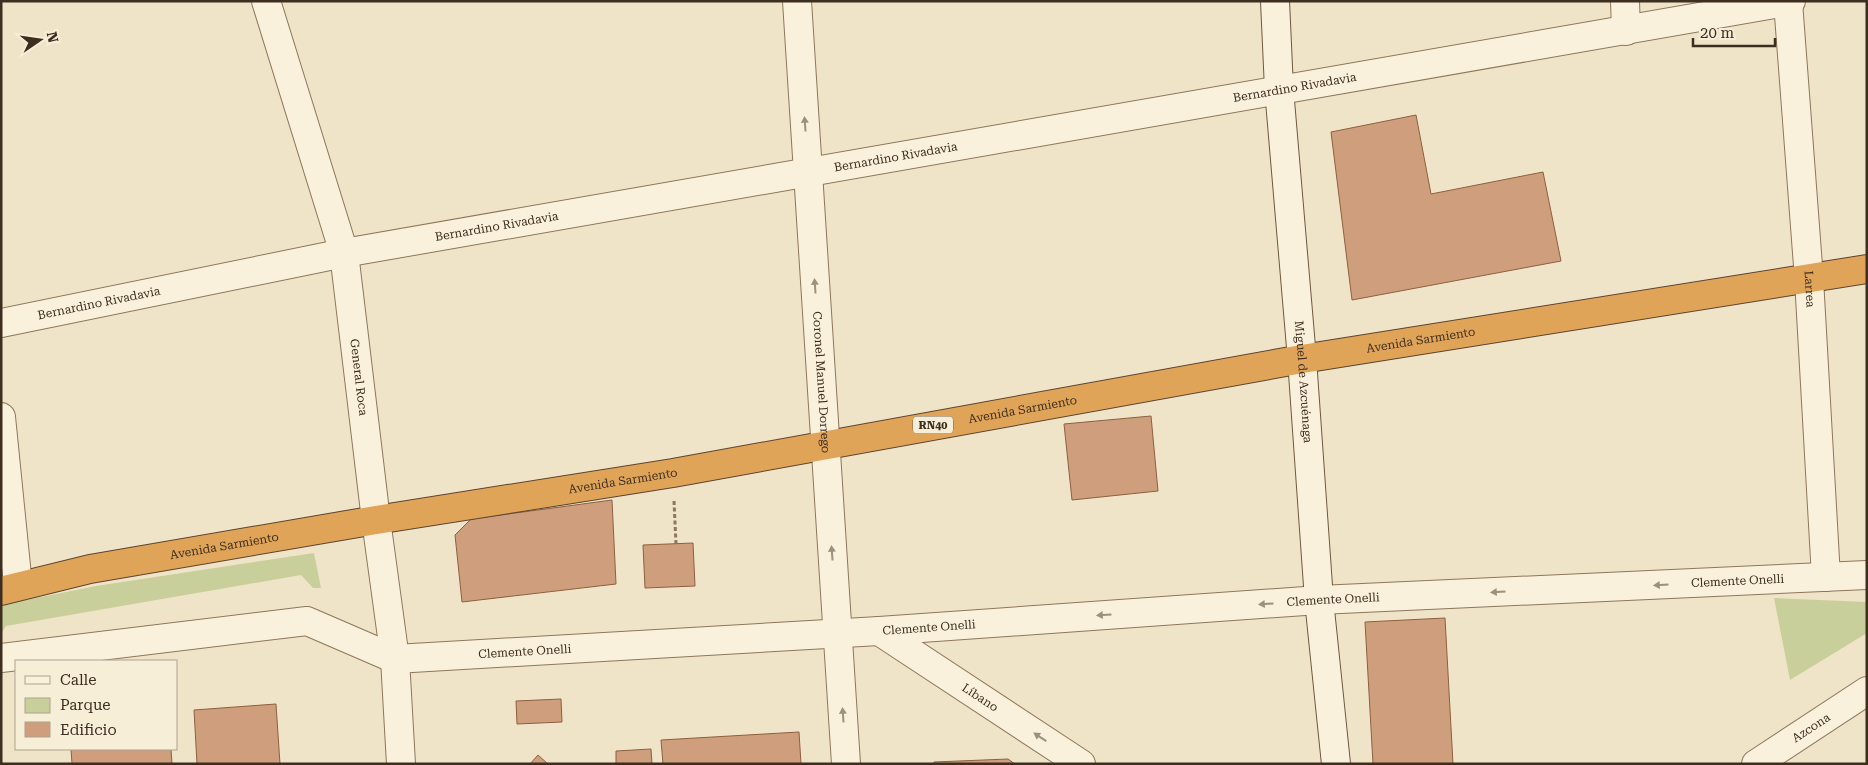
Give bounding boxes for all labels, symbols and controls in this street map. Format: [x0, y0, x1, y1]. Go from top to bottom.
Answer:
north arrow [15, 15, 65, 65]
scale bar [1693, 15, 1776, 47]
text: 20 m [1700, 24, 1735, 42]
text: N [44, 30, 62, 44]
street label: Bernardino Rivadavia [1232, 70, 1358, 105]
one-way arrow [800, 116, 808, 132]
street label: Bernardino Rivadavia [833, 139, 959, 175]
street label: Bernardino Rivadavia [434, 209, 560, 244]
street label: Larrea [1801, 270, 1818, 308]
one-way arrow [811, 278, 819, 294]
street label: Bernardino Rivadavia [36, 284, 162, 322]
street label: Coronel Manuel Dorrego [810, 311, 833, 454]
street label: Miguel de Azcuénaga [1292, 320, 1315, 444]
street label: Avenida Sarmiento [1365, 325, 1476, 356]
street label: General Roca [347, 338, 371, 417]
street label: Avenida Sarmiento [967, 393, 1078, 426]
road number: RN40 [913, 416, 953, 434]
street label: Avenida Sarmiento [568, 465, 679, 496]
street label: Avenida Sarmiento [169, 530, 280, 562]
one-way arrow [828, 545, 836, 561]
street label: Clemente Onelli [1691, 572, 1785, 590]
one-way arrow [1652, 581, 1668, 589]
one-way arrow [1490, 588, 1506, 596]
street label: Clemente Onelli [1286, 590, 1380, 609]
one-way arrow [1258, 600, 1274, 608]
one-way arrow [1096, 611, 1112, 619]
street label: Clemente Onelli [882, 617, 976, 638]
street label: Clemente Onelli [478, 642, 572, 661]
legend [15, 660, 178, 750]
text: Calle [60, 671, 96, 689]
street label: Líbano [959, 681, 1001, 715]
text: Parque [60, 696, 111, 714]
one-way arrow [838, 707, 846, 723]
street label: Azcona [1790, 710, 1833, 745]
text: Edificio [60, 721, 117, 739]
one-way arrow [1034, 732, 1047, 742]

